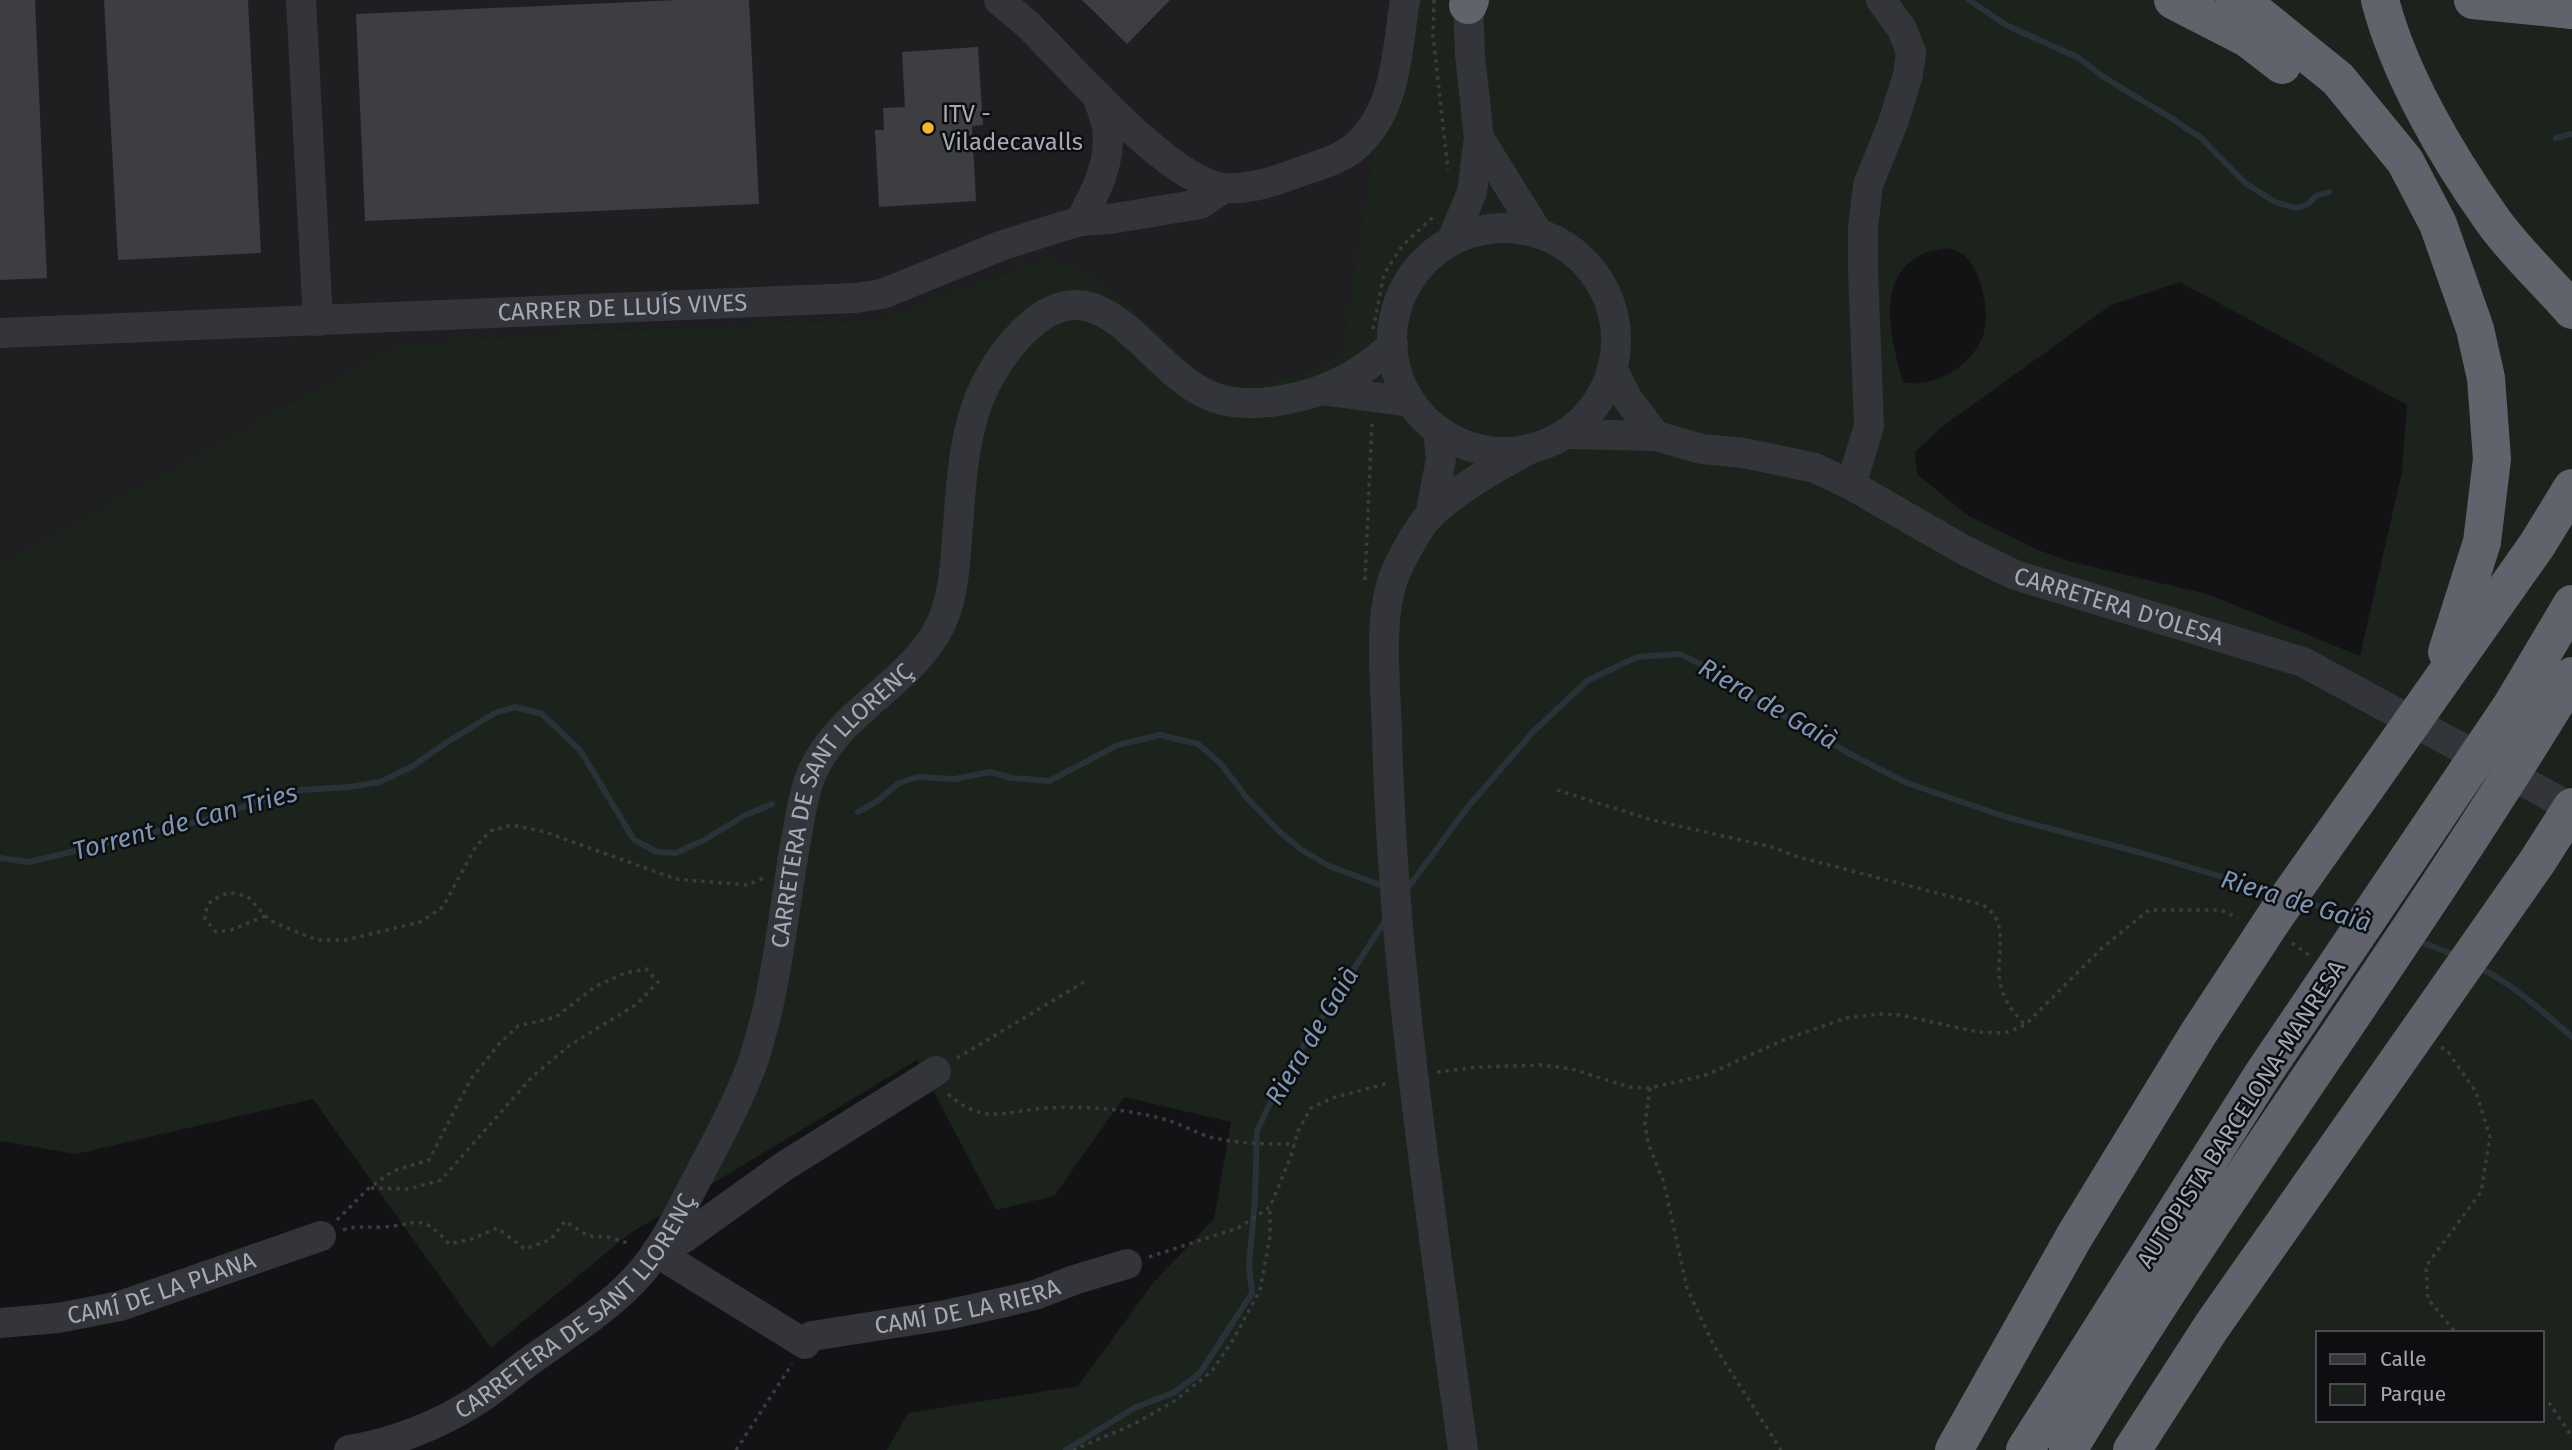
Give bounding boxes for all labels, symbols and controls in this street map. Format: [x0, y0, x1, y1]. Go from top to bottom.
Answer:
place label: ITV - Viladecavalls [942, 100, 1083, 156]
marker: ITV - Viladecavalls [920, 120, 936, 136]
street label: CARRER DE LLUÍS VIVES [497, 288, 748, 327]
street label: CARRETERA D'OLESA [2011, 561, 2227, 651]
water label: Riera de Gaià [1693, 652, 1843, 756]
street label: CARRETERA DE SANT LLORENÇ [765, 657, 918, 950]
water label: Torrent de Can Tries [69, 777, 301, 867]
water label: Riera de Gaià [2217, 863, 2375, 939]
street label: AUTOPISTA BARCELONA-MANRESA [2131, 955, 2351, 1273]
water label: Riera de Gaià [1259, 961, 1365, 1111]
street label: CARRETERA DE SANT LLORENÇ [450, 1189, 701, 1425]
street label: CAMÍ DE LA PLANA [65, 1246, 260, 1330]
street label: CAMÍ DE LA RIERA [873, 1273, 1064, 1340]
legend [2316, 1331, 2544, 1422]
text: Calle [2380, 1346, 2426, 1372]
text: Parque [2380, 1381, 2446, 1407]

